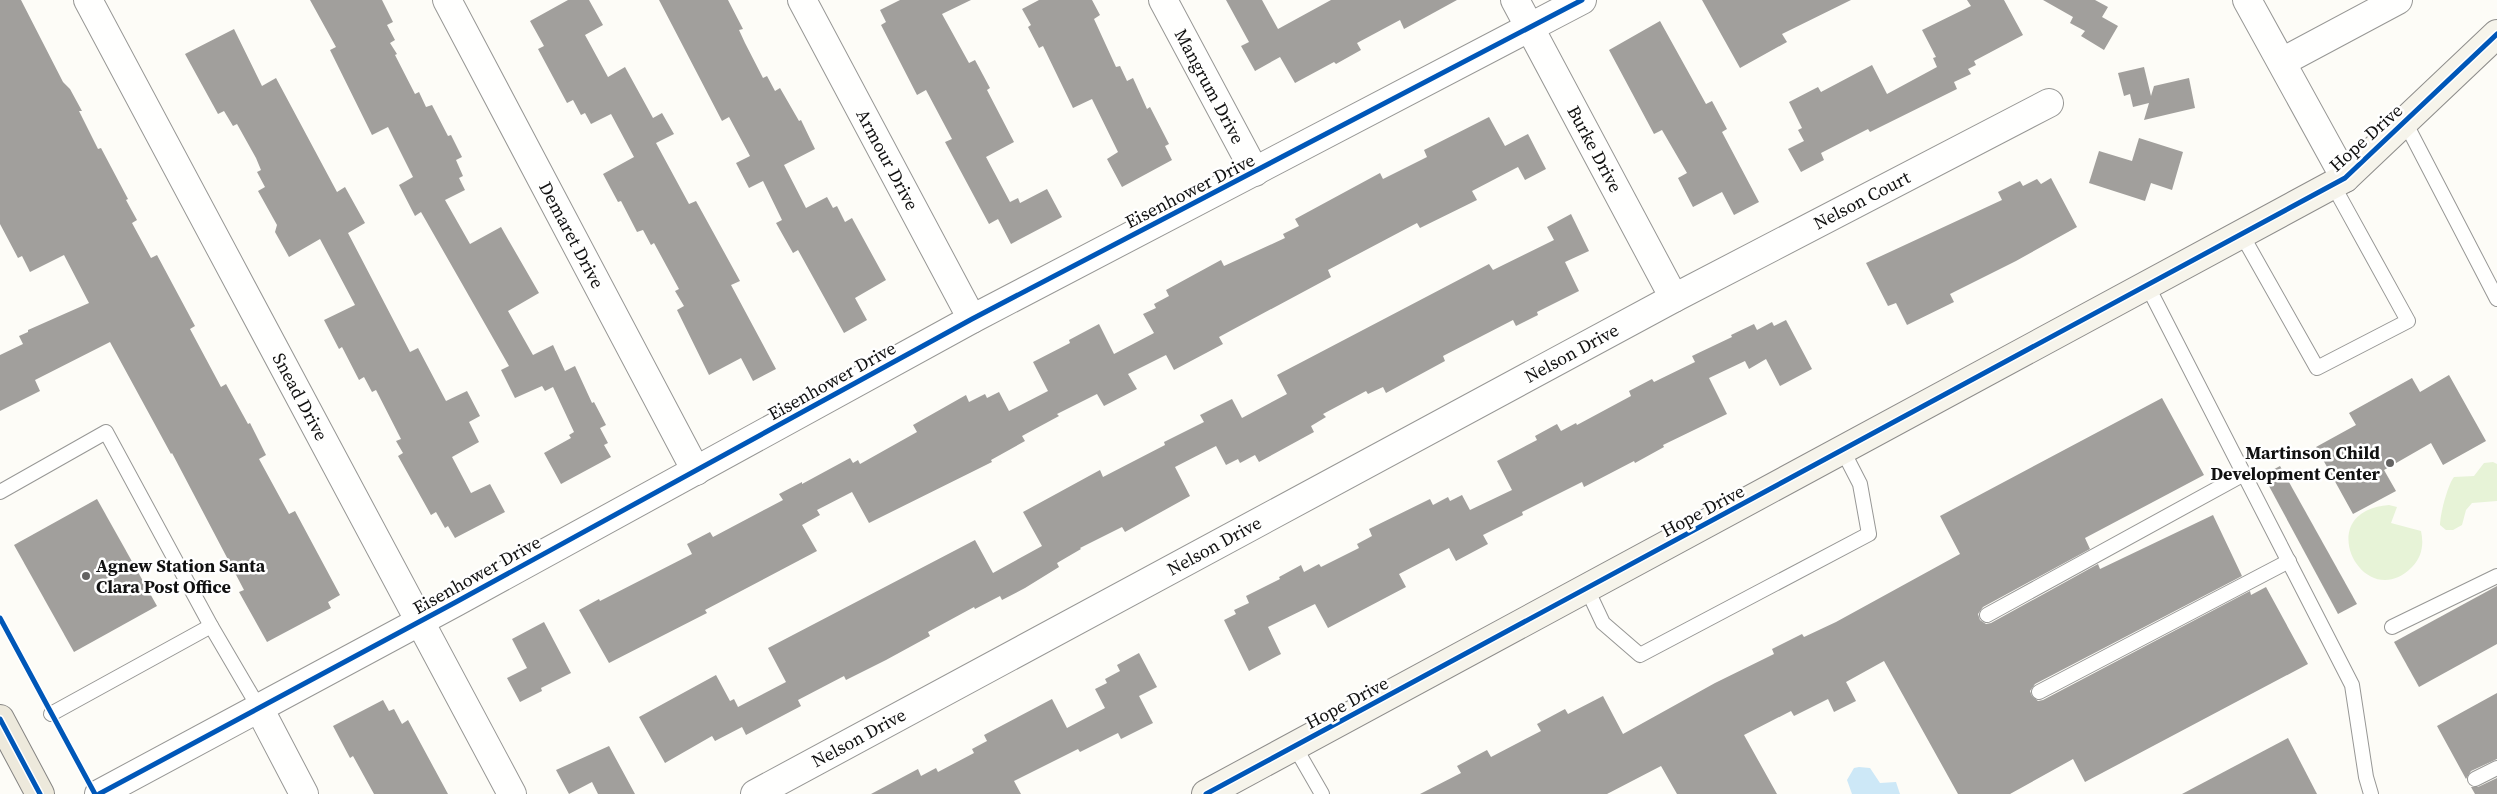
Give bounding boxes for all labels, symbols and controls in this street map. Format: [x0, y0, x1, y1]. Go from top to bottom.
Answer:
street label: Mangrum Drive [1169, 24, 1251, 148]
street label: Hope Drive [2324, 98, 2408, 177]
street label: Burke Drive [1562, 101, 1628, 197]
street label: Armour Drive [850, 105, 925, 214]
street label: Eisenhower Drive [1121, 147, 1259, 234]
street label: Nelson Court [1809, 164, 1914, 235]
street label: Demaret Drive [533, 177, 610, 293]
street label: Nelson Drive [1520, 317, 1623, 388]
street label: Eisenhower Drive [763, 335, 900, 426]
street label: Snead Drive [267, 348, 334, 445]
place label: Martinson Child Development Center [2210, 440, 2381, 486]
marker: Martinson Child Development Center [2384, 457, 2396, 469]
street label: Hope Drive [1657, 478, 1749, 543]
street label: Nelson Drive [1163, 510, 1266, 581]
street label: Eisenhower Drive [408, 529, 545, 620]
place label: Agnew Station Santa Clara Post Office [96, 553, 266, 599]
marker: Agnew Station Santa Clara Post Office [80, 570, 92, 582]
street label: Hope Drive [1301, 670, 1393, 735]
street label: Nelson Drive [807, 702, 910, 773]

